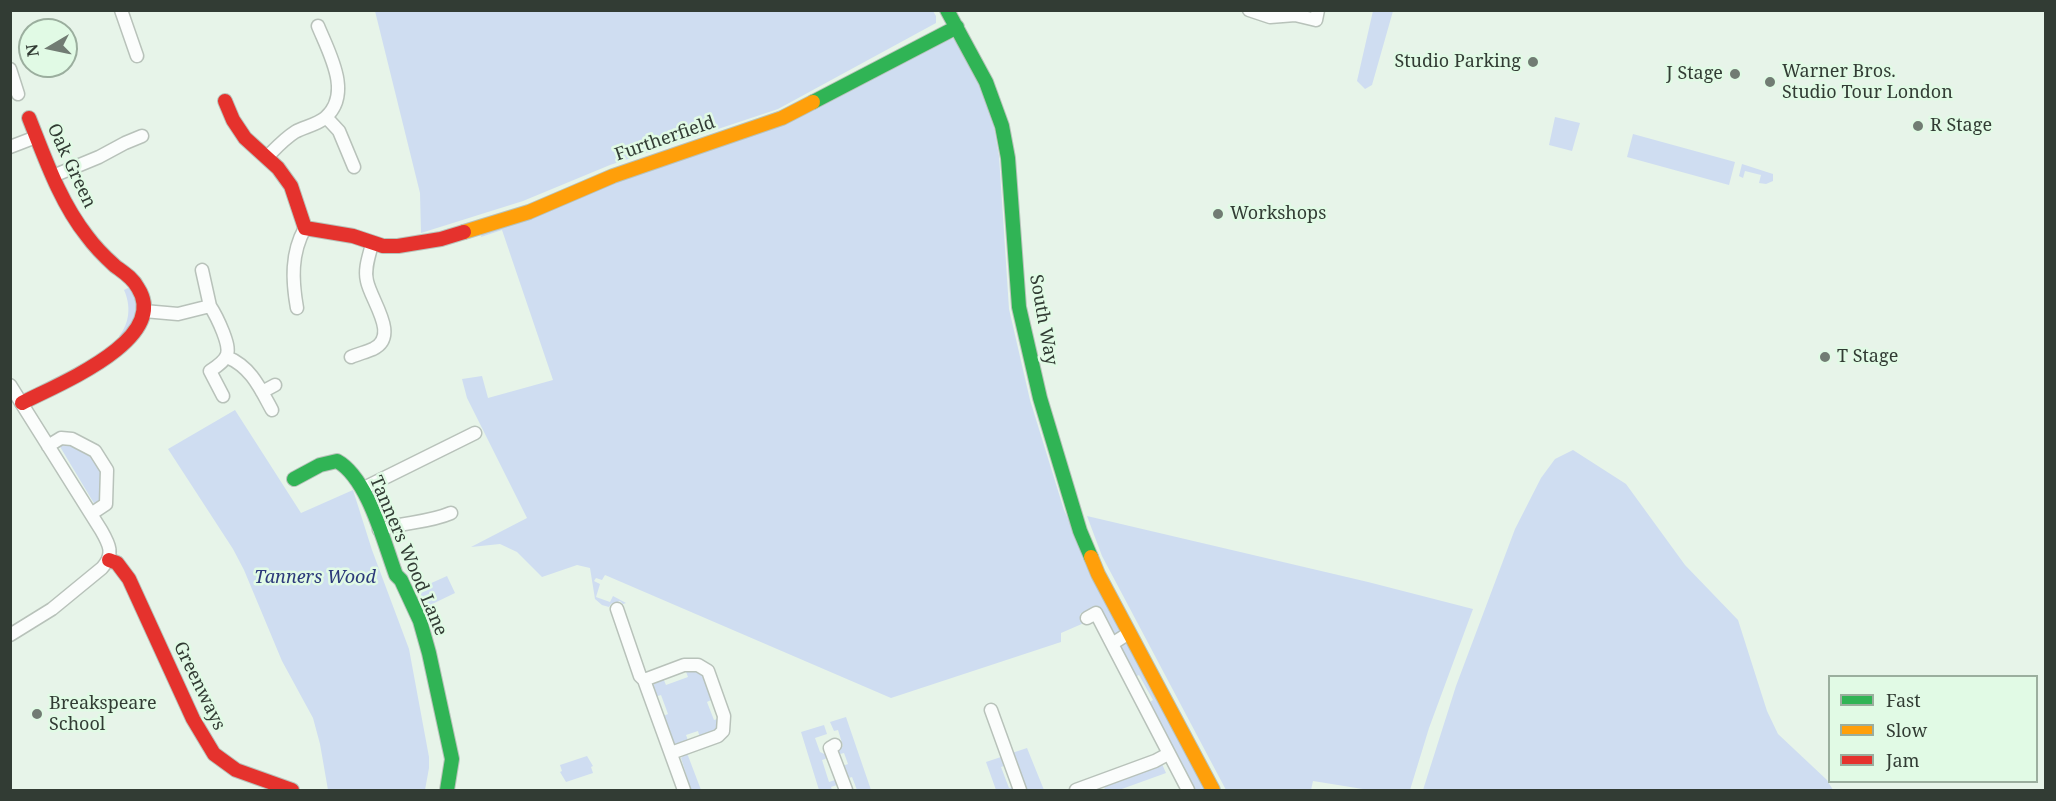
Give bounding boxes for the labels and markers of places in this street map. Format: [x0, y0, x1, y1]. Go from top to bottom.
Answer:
place label: Studio Parking [1394, 51, 1521, 73]
marker: Studio Parking [1526, 55, 1540, 69]
place label: Warner Bros. Studio Tour London [1782, 61, 1953, 104]
place label: J Stage [1666, 63, 1723, 85]
marker: J Stage [1728, 67, 1742, 81]
marker: Warner Bros. Studio Tour London [1763, 75, 1777, 89]
place label: R Stage [1930, 115, 1992, 137]
marker: R Stage [1911, 119, 1925, 133]
place label: Workshops [1230, 203, 1326, 225]
marker: Workshops [1211, 207, 1225, 221]
place label: T Stage [1837, 346, 1898, 368]
marker: T Stage [1818, 350, 1832, 364]
place label: Breakspeare School [49, 693, 157, 736]
marker: Breakspeare School [30, 707, 44, 721]

